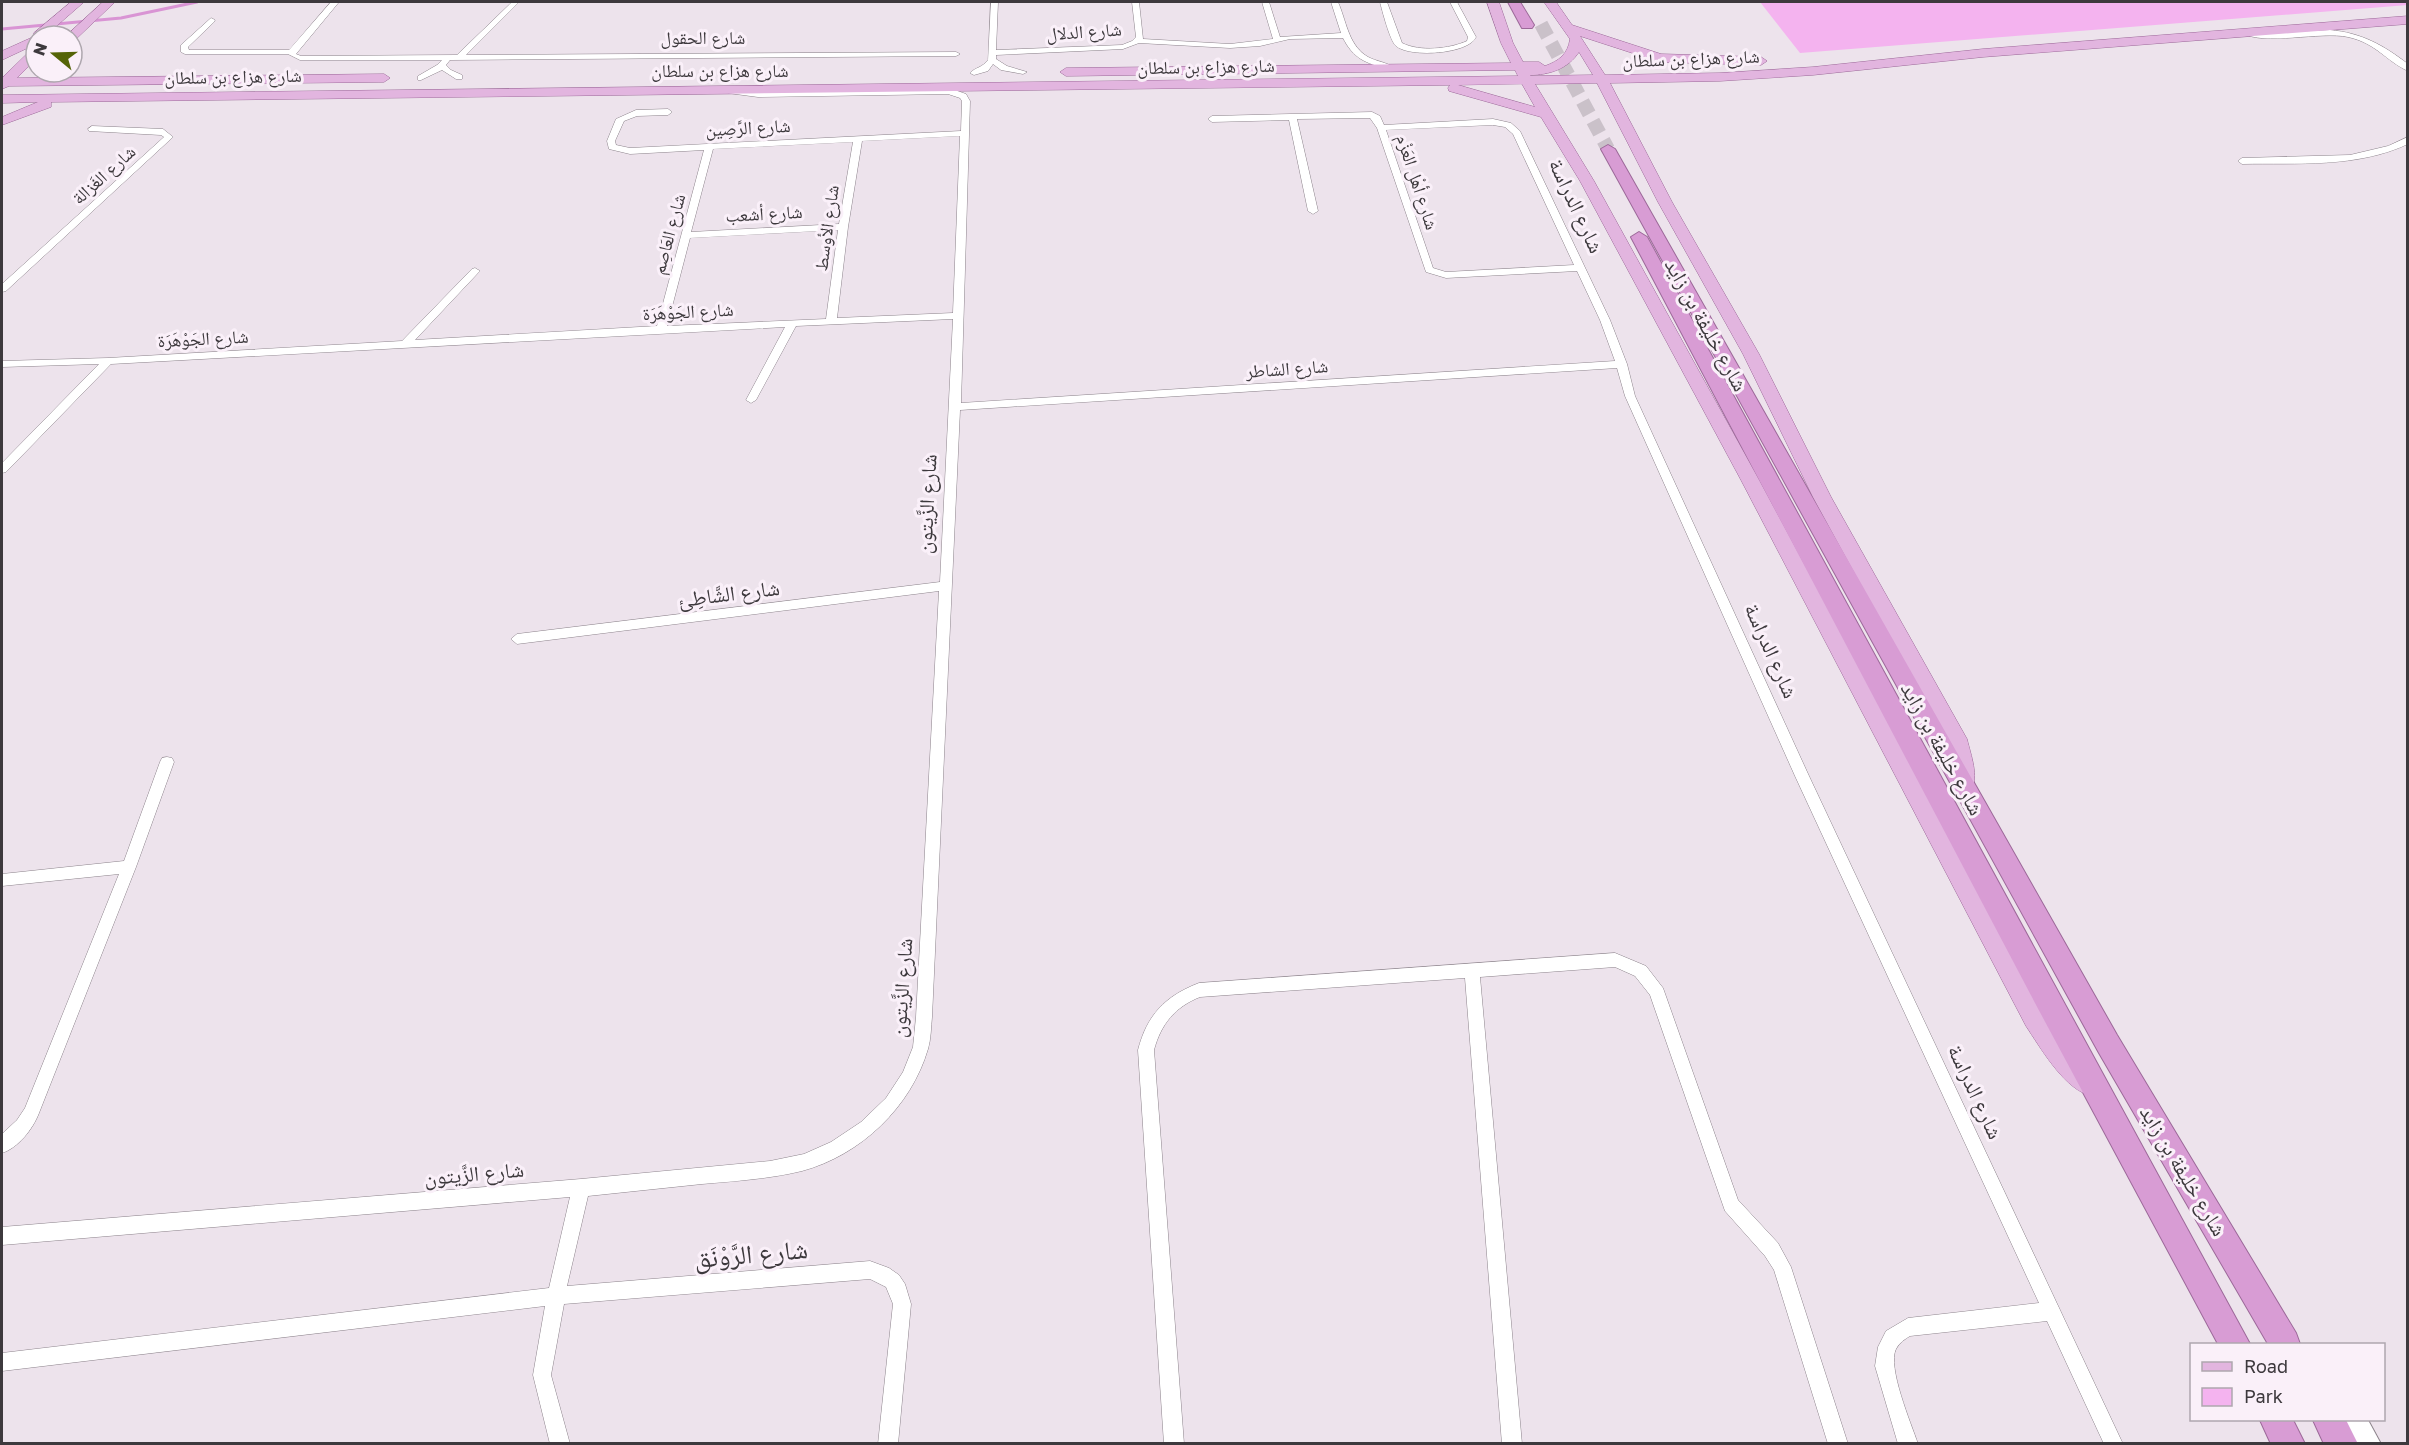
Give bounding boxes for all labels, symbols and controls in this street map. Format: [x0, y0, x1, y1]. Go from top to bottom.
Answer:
street label: شارع الدلال [1046, 17, 1122, 46]
north arrow [24, 24, 84, 84]
street label: شارع الحقول [661, 26, 745, 49]
text: N [28, 40, 51, 58]
street label: شارع هزاع بن سلطان [1622, 45, 1760, 72]
street label: شارع هزاع بن سلطان [1137, 54, 1275, 79]
street label: شارع هزاع بن سلطان [651, 59, 789, 82]
street label: شارع هزاع بن سلطان [164, 64, 302, 89]
street label: شارع الرَّصِين [705, 114, 791, 141]
street label: شارع أهْل العَزْم [1390, 131, 1444, 233]
street label: شارع الغَزالة [67, 140, 140, 209]
street label: شارع الدراسة [1543, 154, 1610, 257]
street label: شارع الأوسط [809, 183, 844, 272]
street label: شارع العَاصِم [647, 191, 691, 277]
street label: شارع أشعب [725, 200, 803, 227]
street label: شارع خليفة بن زايد [1659, 254, 1754, 396]
street label: شارع الجَوْهَرَة [642, 298, 734, 325]
street label: شارع الجَوْهَرَة [157, 325, 249, 352]
street label: شارع الشاطر [1244, 354, 1329, 383]
street label: شارع الزَّيتون [910, 453, 943, 555]
street label: شارع الشَّاطِئ [677, 574, 781, 613]
street label: شارع الدراسة [1739, 599, 1804, 702]
street label: شارع خليفة بن زايد [1895, 678, 1990, 820]
street label: شارع الزَّيتون [885, 937, 918, 1039]
street label: شارع الدراسة [1942, 1040, 2009, 1143]
street label: شارع خليفة بن زايد [2134, 1100, 2233, 1241]
street label: شارع الزَّيتون [423, 1156, 525, 1191]
street label: شارع الرَّوْنَق [693, 1233, 809, 1275]
legend [2190, 1343, 2385, 1421]
text: Road [2244, 1355, 2288, 1377]
text: Park [2244, 1385, 2283, 1407]

